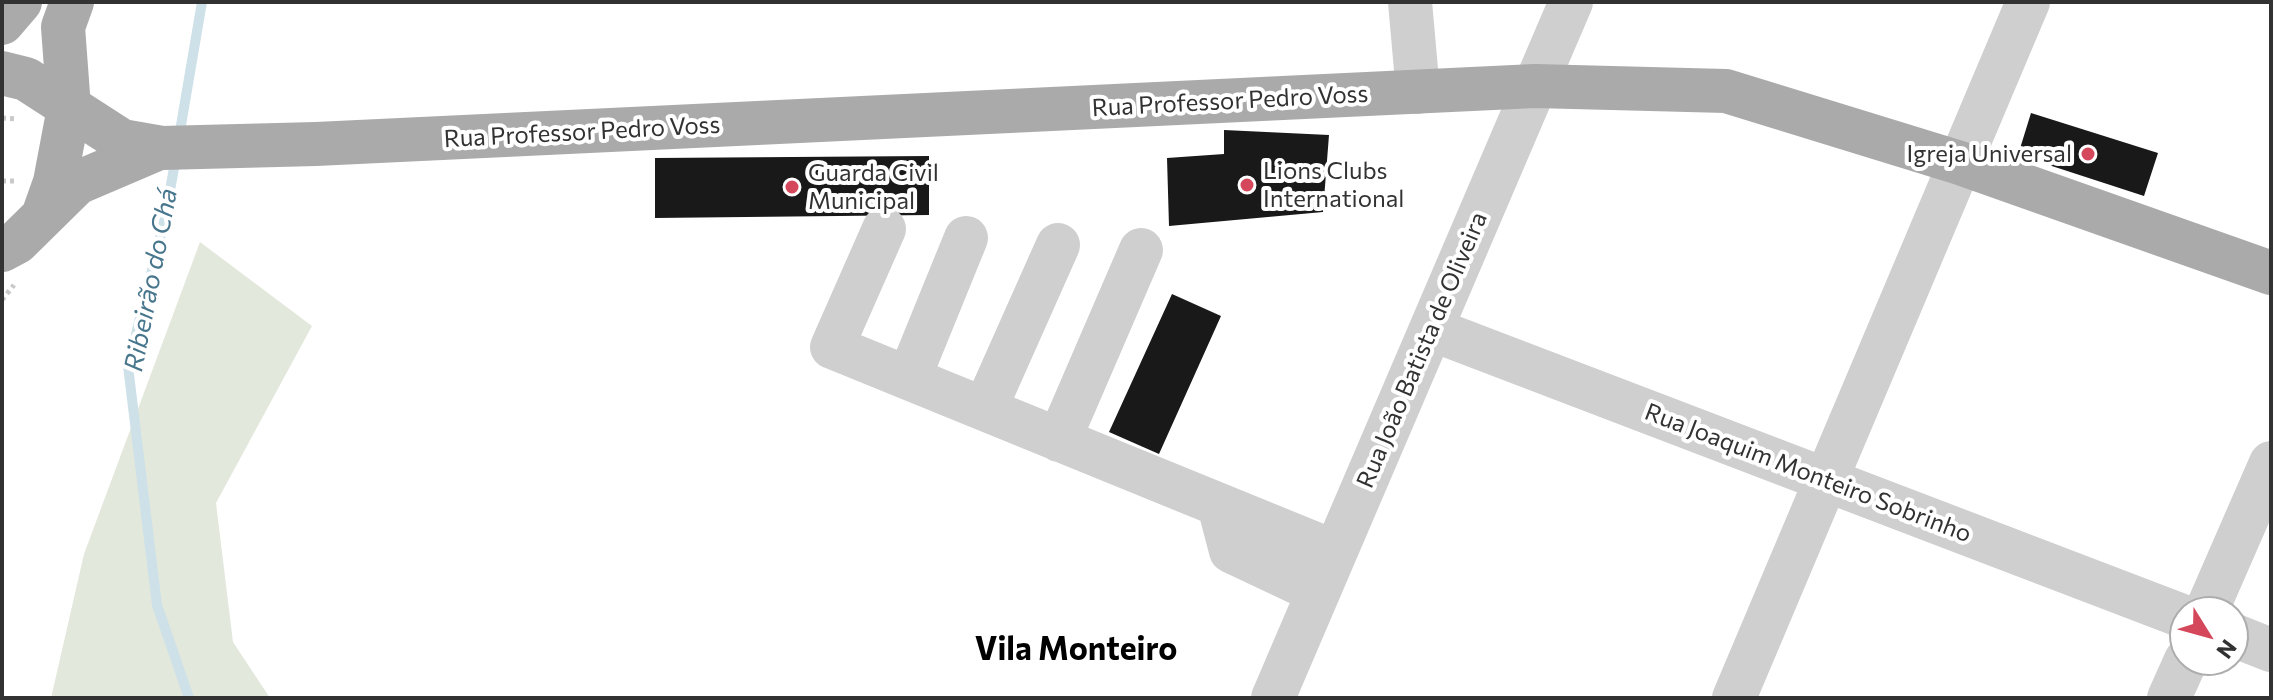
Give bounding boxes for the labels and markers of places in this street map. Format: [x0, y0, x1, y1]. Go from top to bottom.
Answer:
place label: Igreja Universal [1906, 140, 2072, 168]
marker: Igreja Universal [2079, 145, 2097, 163]
place label: Lions Clubs International [1263, 157, 1404, 213]
place label: Guarda Civil Municipal [808, 159, 939, 215]
marker: Lions Clubs International [1238, 176, 1256, 194]
marker: Guarda Civil Municipal [783, 178, 801, 196]

